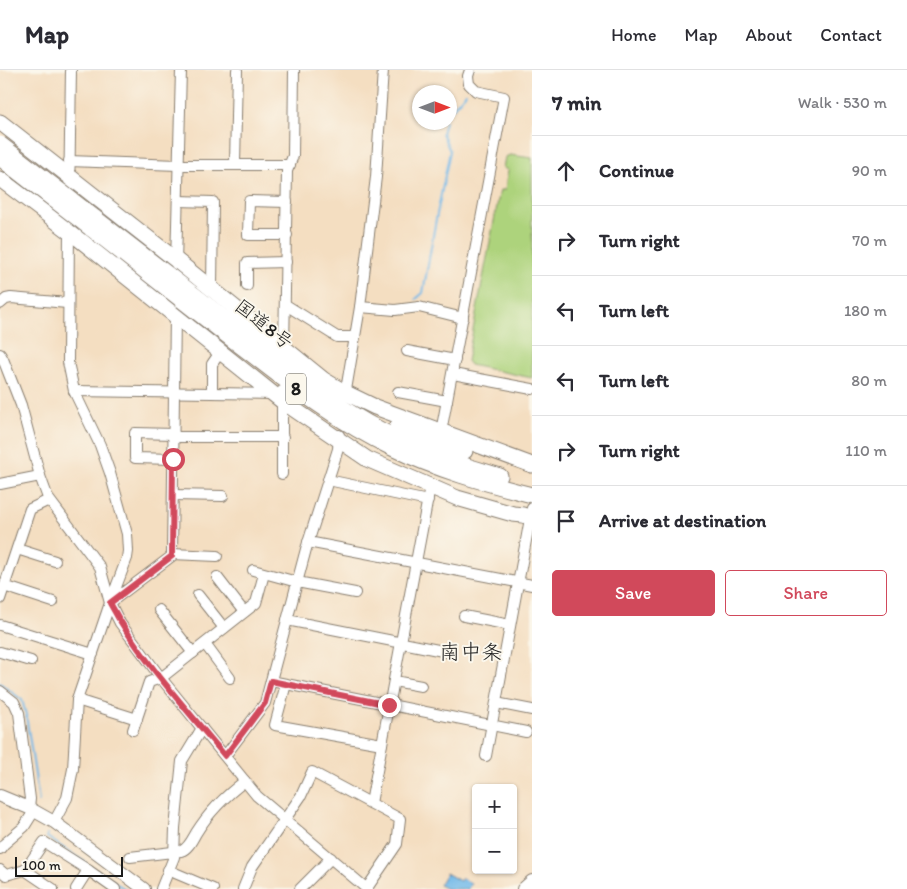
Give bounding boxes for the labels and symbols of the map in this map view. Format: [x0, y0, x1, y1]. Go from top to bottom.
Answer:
north arrow [412, 85, 457, 130]
street label: 国道8号 [230, 294, 298, 354]
road number: 8 [286, 374, 306, 404]
route start [162, 448, 185, 471]
district label: 南中条 [440, 639, 503, 664]
route end [378, 694, 401, 717]
scale bar [15, 854, 122, 877]

